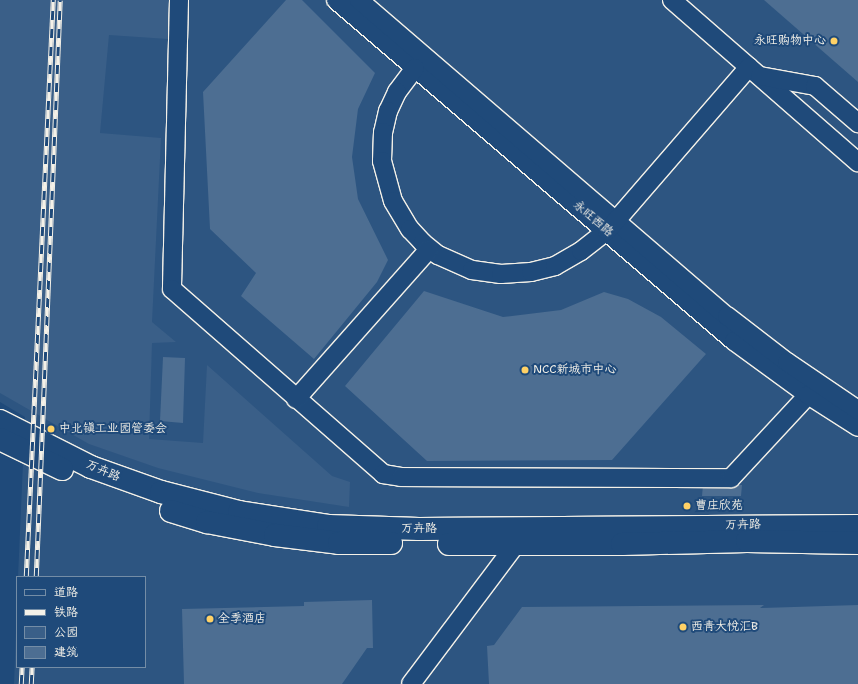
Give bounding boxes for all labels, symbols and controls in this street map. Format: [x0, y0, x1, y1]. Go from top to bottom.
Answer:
place label: 永旺购物中心 [754, 34, 826, 48]
marker: 永旺购物中心 [829, 36, 839, 46]
street label: 永旺西路 [570, 198, 616, 240]
place label: NCC新城市中心 [533, 363, 617, 377]
marker: NCC新城市中心 [520, 365, 530, 375]
place label: 中北镇工业园管委会 [59, 422, 167, 436]
marker: 中北镇工业园管委会 [46, 424, 56, 434]
street label: 万卉路 [84, 457, 122, 485]
place label: 曹庄欣苑 [695, 499, 743, 513]
marker: 曹庄欣苑 [682, 501, 692, 511]
street label: 万卉路 [725, 517, 761, 533]
street label: 万卉路 [401, 522, 437, 536]
legend [16, 576, 146, 668]
text: 道路 [54, 584, 78, 600]
text: 铁路 [54, 604, 78, 620]
place label: 全季酒店 [218, 612, 266, 626]
marker: 全季酒店 [205, 614, 215, 624]
place label: 西青大悦汇B [691, 620, 758, 634]
marker: 西青大悦汇B [678, 622, 688, 632]
text: 公园 [54, 624, 78, 640]
text: 建筑 [54, 644, 78, 660]

